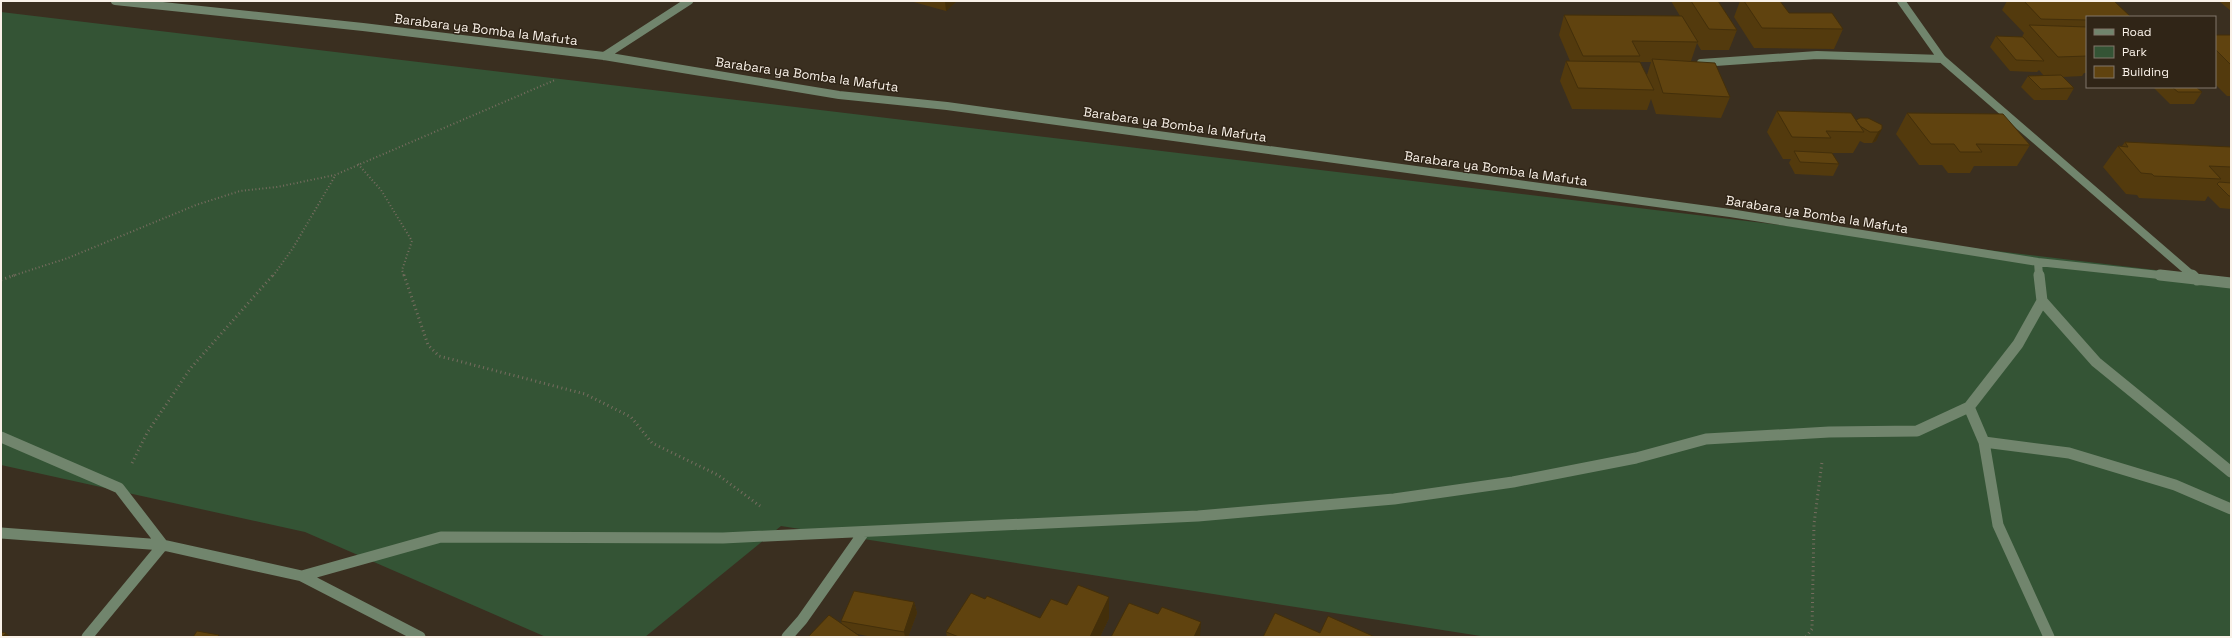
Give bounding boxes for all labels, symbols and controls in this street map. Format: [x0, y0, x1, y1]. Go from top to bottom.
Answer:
street label: Barabara ya Bomba la Mafuta [393, 10, 579, 49]
legend [2086, 16, 2216, 88]
text: Road [2122, 24, 2151, 40]
text: Park [2122, 44, 2147, 60]
street label: Barabara ya Bomba la Mafuta [714, 53, 900, 96]
text: Building [2122, 64, 2169, 80]
street label: Barabara ya Bomba la Mafuta [1082, 103, 1268, 146]
street label: Barabara ya Bomba la Mafuta [1403, 147, 1589, 190]
street label: Barabara ya Bomba la Mafuta [1724, 192, 1910, 237]

